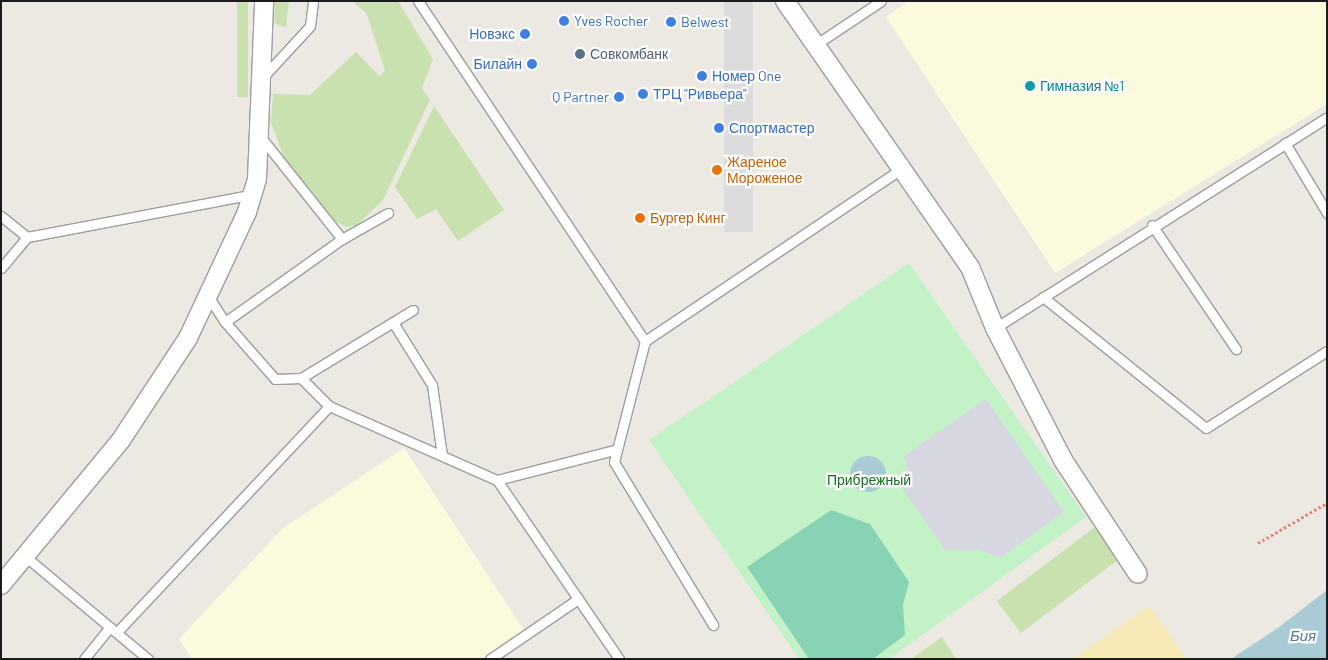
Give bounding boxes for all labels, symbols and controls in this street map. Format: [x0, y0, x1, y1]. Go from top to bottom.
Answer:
place label: Yves Rocher [574, 13, 648, 29]
place label: Belwest [681, 14, 729, 30]
marker: Yves Rocher [558, 15, 570, 27]
marker: Belwest [665, 16, 677, 28]
place label: Новэкс [469, 26, 515, 42]
marker: Новэкс [519, 28, 531, 40]
place label: Совкомбанк [590, 46, 668, 62]
marker: Совкомбанк [574, 48, 586, 60]
place label: Билайн [473, 56, 522, 72]
marker: Билайн [526, 58, 538, 70]
place label: Номер One [712, 68, 782, 84]
marker: Номер One [696, 70, 708, 82]
place label: Гимназия №1 [1040, 78, 1124, 94]
marker: Гимназия №1 [1024, 80, 1036, 92]
place label: ТРЦ "Ривьера" [653, 86, 747, 102]
marker: ТРЦ "Ривьера" [637, 88, 649, 100]
place label: Q Partner [552, 89, 609, 105]
marker: Q Partner [613, 91, 625, 103]
place label: Спортмастер [729, 120, 815, 136]
marker: Спортмастер [713, 122, 725, 134]
place label: Жареное Мороженое [727, 154, 802, 186]
marker: Жареное Мороженое [711, 164, 723, 176]
place label: Бургер Кинг [650, 210, 725, 226]
marker: Бургер Кинг [634, 212, 646, 224]
park label: Прибрежный [827, 472, 911, 488]
water label: Бия [1290, 627, 1316, 645]

